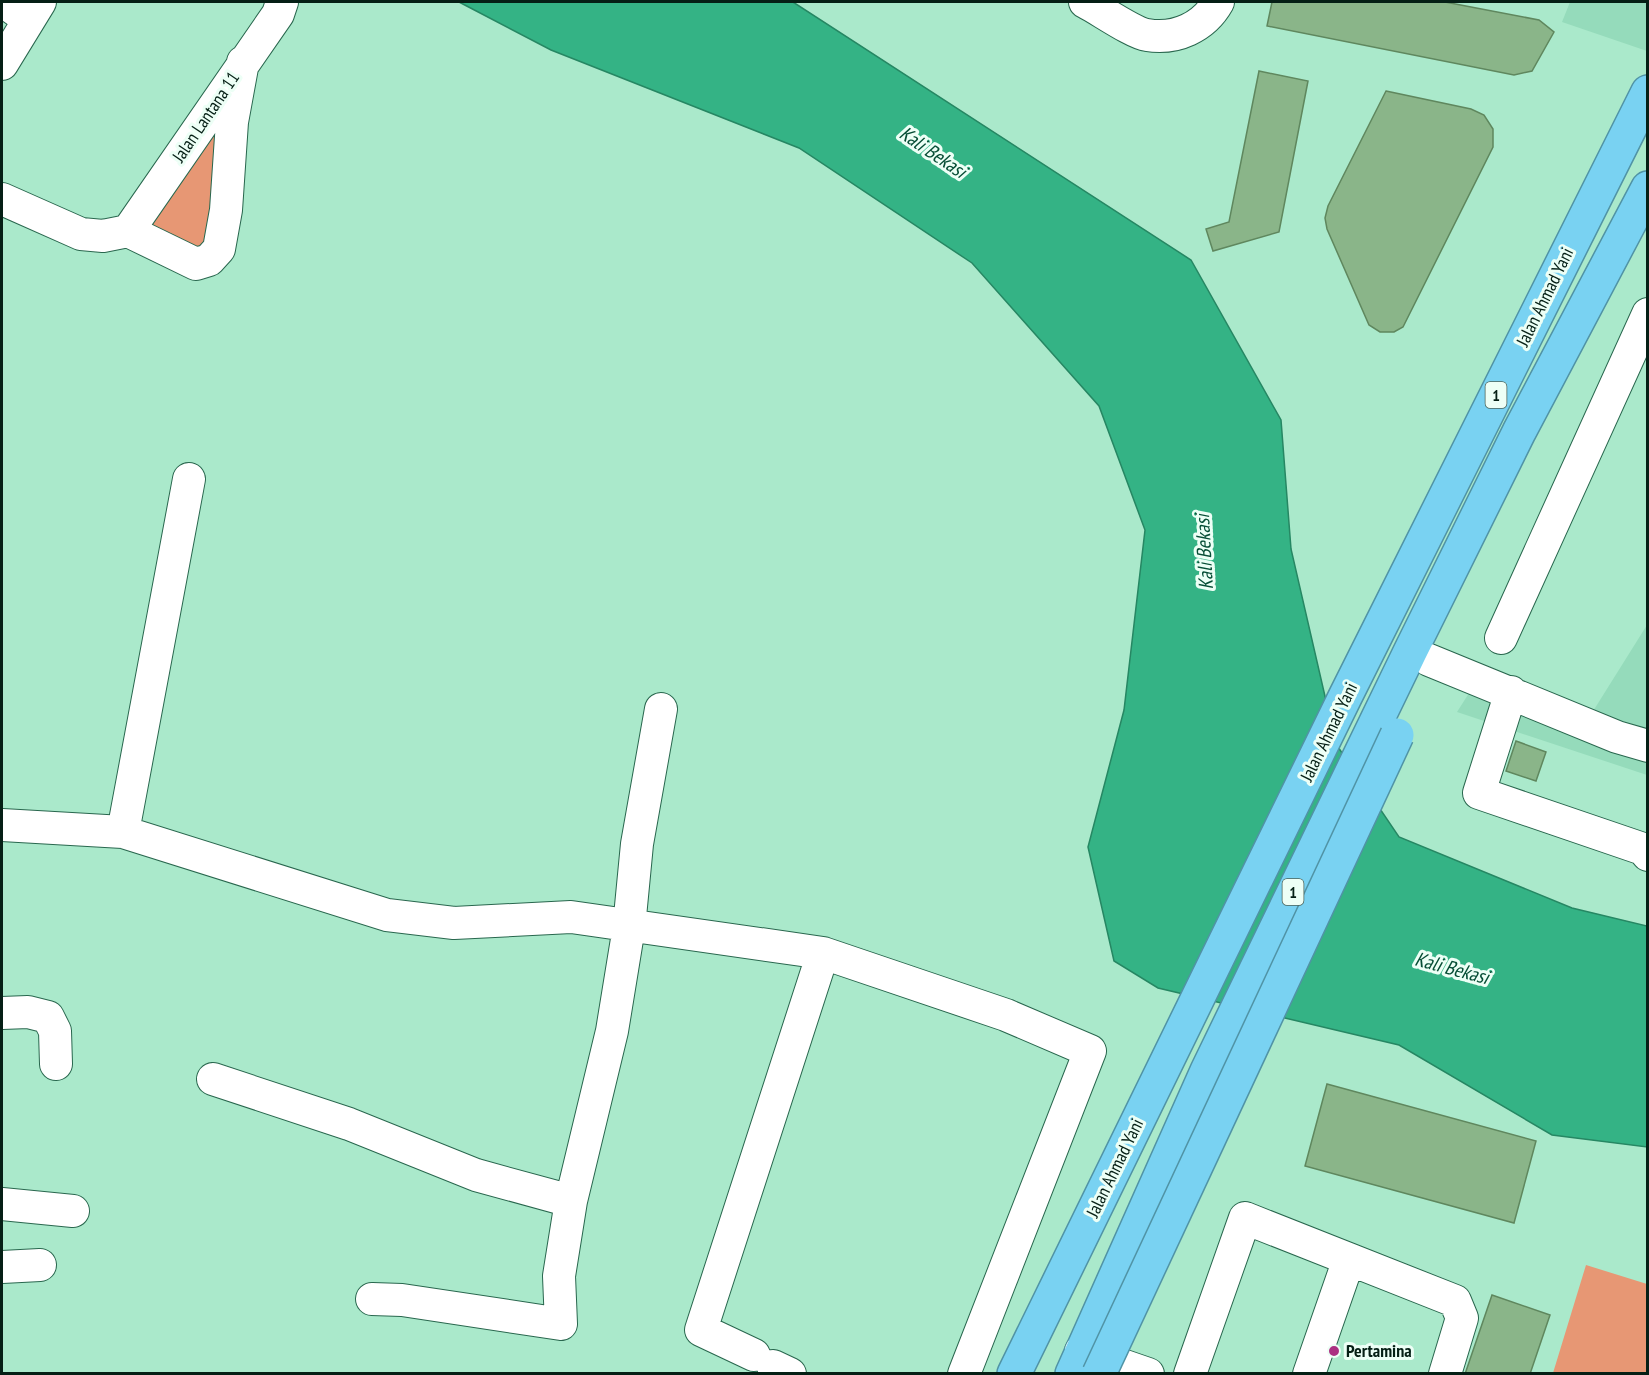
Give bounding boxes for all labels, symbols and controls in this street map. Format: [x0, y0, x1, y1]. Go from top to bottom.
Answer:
street label: Jalan Lantana 11 [166, 67, 244, 167]
water label: Kali Bekasi [895, 120, 974, 185]
street label: Jalan Ahmad Yani [1510, 244, 1578, 351]
road number: 1 [1486, 382, 1506, 408]
water label: Kali Bekasi [1189, 511, 1219, 590]
street label: Jalan Ahmad Yani [1294, 679, 1362, 786]
road number: 1 [1282, 879, 1304, 905]
water label: Kali Bekasi [1412, 946, 1494, 991]
street label: Jalan Ahmad Yani [1080, 1115, 1148, 1222]
place label: Pertamina [1346, 1339, 1412, 1362]
marker: Pertamina [1327, 1344, 1341, 1358]

